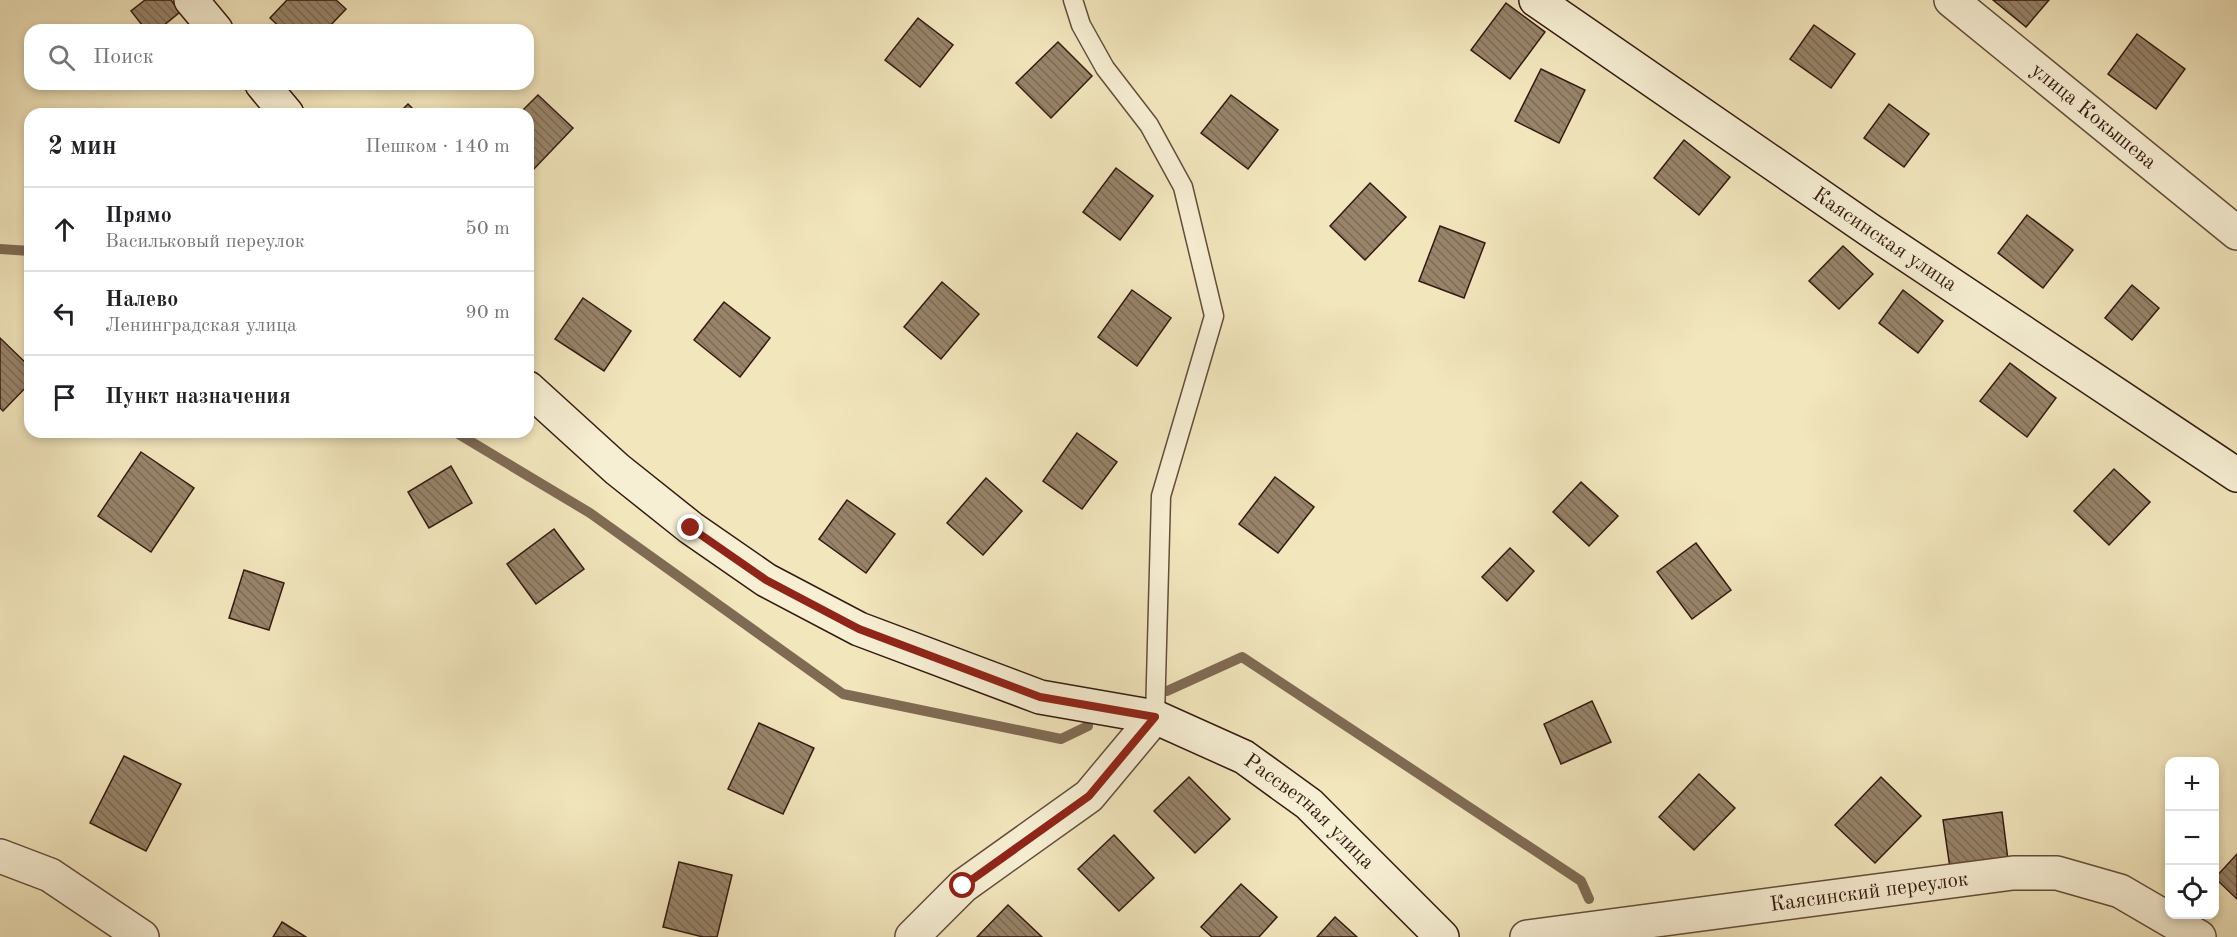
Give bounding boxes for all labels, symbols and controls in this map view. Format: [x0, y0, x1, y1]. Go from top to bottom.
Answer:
search box [24, 24, 534, 90]
icon: search [45, 41, 78, 74]
text: Поиск [93, 46, 154, 68]
street label: улица Кокышева [2027, 59, 2160, 173]
text: 2 мин [48, 134, 117, 160]
text: Пешком · 140 m [365, 137, 510, 157]
street label: Каясинская улица [1809, 183, 1961, 296]
text: Прямо [105, 205, 172, 227]
icon: ahead [48, 213, 81, 246]
text: 50 m [465, 219, 510, 239]
text: Васильковый переулок [105, 232, 305, 252]
text: Налево [105, 289, 178, 311]
icon: left [48, 297, 81, 330]
text: 90 m [465, 303, 510, 323]
text: Ленинградская улица [105, 316, 297, 336]
icon: arrive [48, 381, 81, 414]
text: Пункт назначения [105, 386, 291, 408]
route end [677, 514, 703, 540]
street label: Рассветная улица [1240, 750, 1378, 873]
map controls [2165, 757, 2219, 919]
button: + [2165, 757, 2219, 811]
button: − [2165, 811, 2219, 865]
button: locate [2165, 865, 2219, 919]
street label: Каясинский переулок [1768, 868, 1970, 915]
route start [949, 872, 975, 898]

